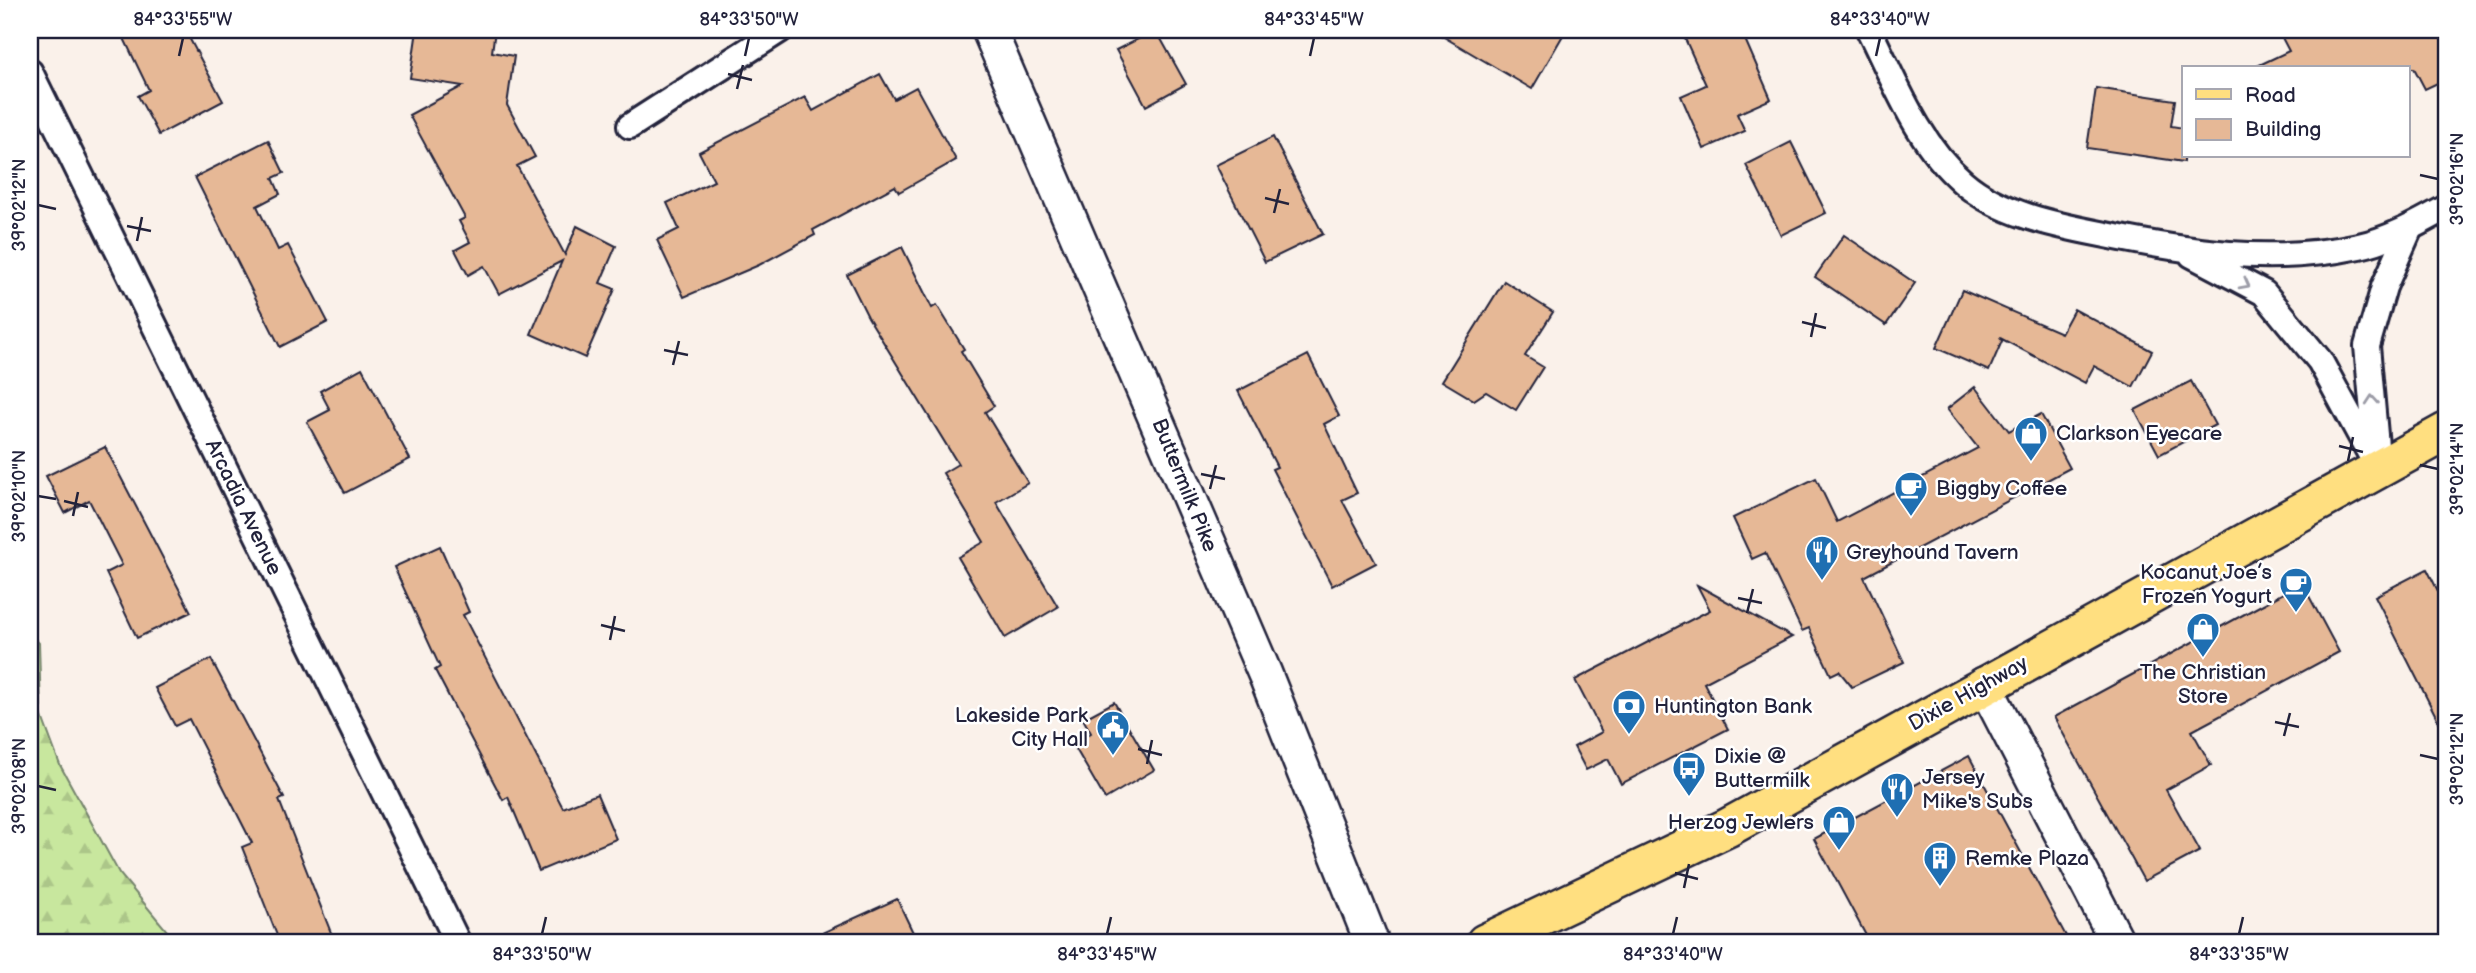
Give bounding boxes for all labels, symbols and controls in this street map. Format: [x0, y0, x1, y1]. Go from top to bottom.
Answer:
text: 84°33'55"W [134, 9, 233, 30]
text: 84°33'50"W [699, 9, 799, 30]
text: 84°33'45"W [1264, 9, 1364, 30]
text: 84°33'40"W [1830, 9, 1931, 30]
legend [2182, 66, 2410, 158]
text: Road [2245, 83, 2296, 108]
text: Building [2245, 117, 2321, 142]
text: 39°02'16"N [2447, 132, 2468, 226]
text: 39°02'12"N [9, 159, 30, 251]
one-way arrow [2238, 275, 2251, 289]
one-way arrow [2365, 394, 2380, 405]
shop icon: Clarkson Eyecare [2012, 414, 2050, 463]
street label: Buttermilk Pike [1146, 415, 1223, 556]
place label: Clarkson Eyecare [2056, 421, 2222, 446]
text: 39°02'14"N [2447, 422, 2468, 516]
street label: Arcadia Avenue [200, 435, 287, 579]
text: 39°02'10"N [9, 450, 30, 542]
cafe icon: Biggby Coffee [1892, 469, 1930, 518]
place label: Biggby Coffee [1936, 476, 2067, 501]
restaurant icon: Greyhound Tavern [1803, 533, 1841, 582]
place label: Greyhound Tavern [1846, 540, 2019, 565]
place label: Kocanut Joe’s Frozen Yogurt [2140, 560, 2273, 609]
cafe icon: Kocanut Joe’s Frozen Yogurt [2277, 565, 2315, 614]
shop icon: The Christian Store [2184, 610, 2222, 659]
street label: Dixie Highway [1904, 650, 2033, 736]
place label: The Christian Store [2140, 660, 2266, 709]
bank icon: Huntington Bank [1610, 687, 1648, 736]
place label: Huntington Bank [1654, 694, 1813, 719]
place label: Lakeside Park City Hall [955, 703, 1089, 752]
public building icon: Lakeside Park City Hall [1094, 708, 1132, 757]
text: 39°02'12"N [2447, 713, 2468, 805]
text: 39°02'08"N [9, 738, 30, 834]
place label: Dixie @ Buttermilk [1714, 744, 1810, 793]
bus stop icon: Dixie @ Buttermilk [1670, 749, 1708, 798]
place label: Jersey Mike's Subs [1922, 765, 2033, 814]
restaurant icon: Jersey Mike's Subs [1878, 770, 1916, 819]
shop icon: Herzog Jewlers [1820, 803, 1858, 852]
place label: Herzog Jewlers [1668, 810, 1814, 835]
building icon: Remke Plaza [1921, 839, 1959, 888]
place label: Remke Plaza [1965, 846, 2089, 871]
text: 84°33'50"W [492, 944, 592, 965]
text: 84°33'45"W [1057, 944, 1157, 965]
text: 84°33'40"W [1623, 944, 1724, 965]
text: 84°33'35"W [2189, 944, 2289, 965]

